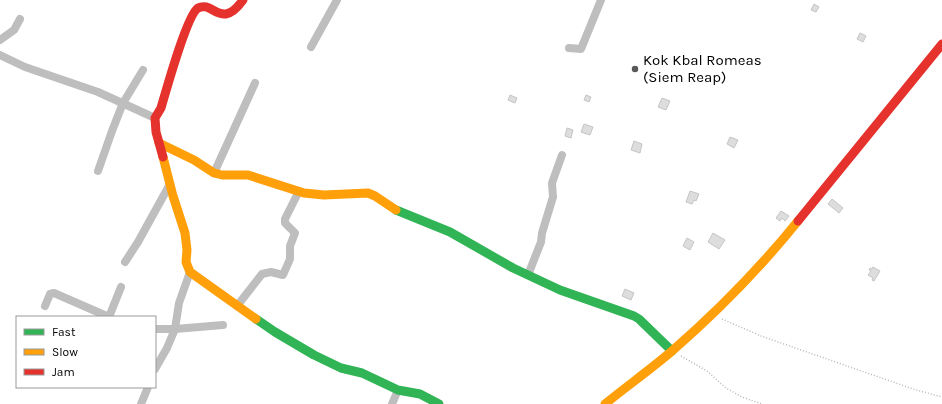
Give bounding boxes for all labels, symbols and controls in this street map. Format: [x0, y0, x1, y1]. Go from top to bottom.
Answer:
place label: Kok Kbal Romeas (Siem Reap) [643, 51, 762, 86]
marker: Kok Kbal Romeas (Siem Reap) [630, 64, 640, 74]
legend [16, 316, 156, 388]
text: Fast [52, 325, 76, 339]
text: Slow [52, 345, 78, 359]
text: Jam [52, 365, 75, 379]

